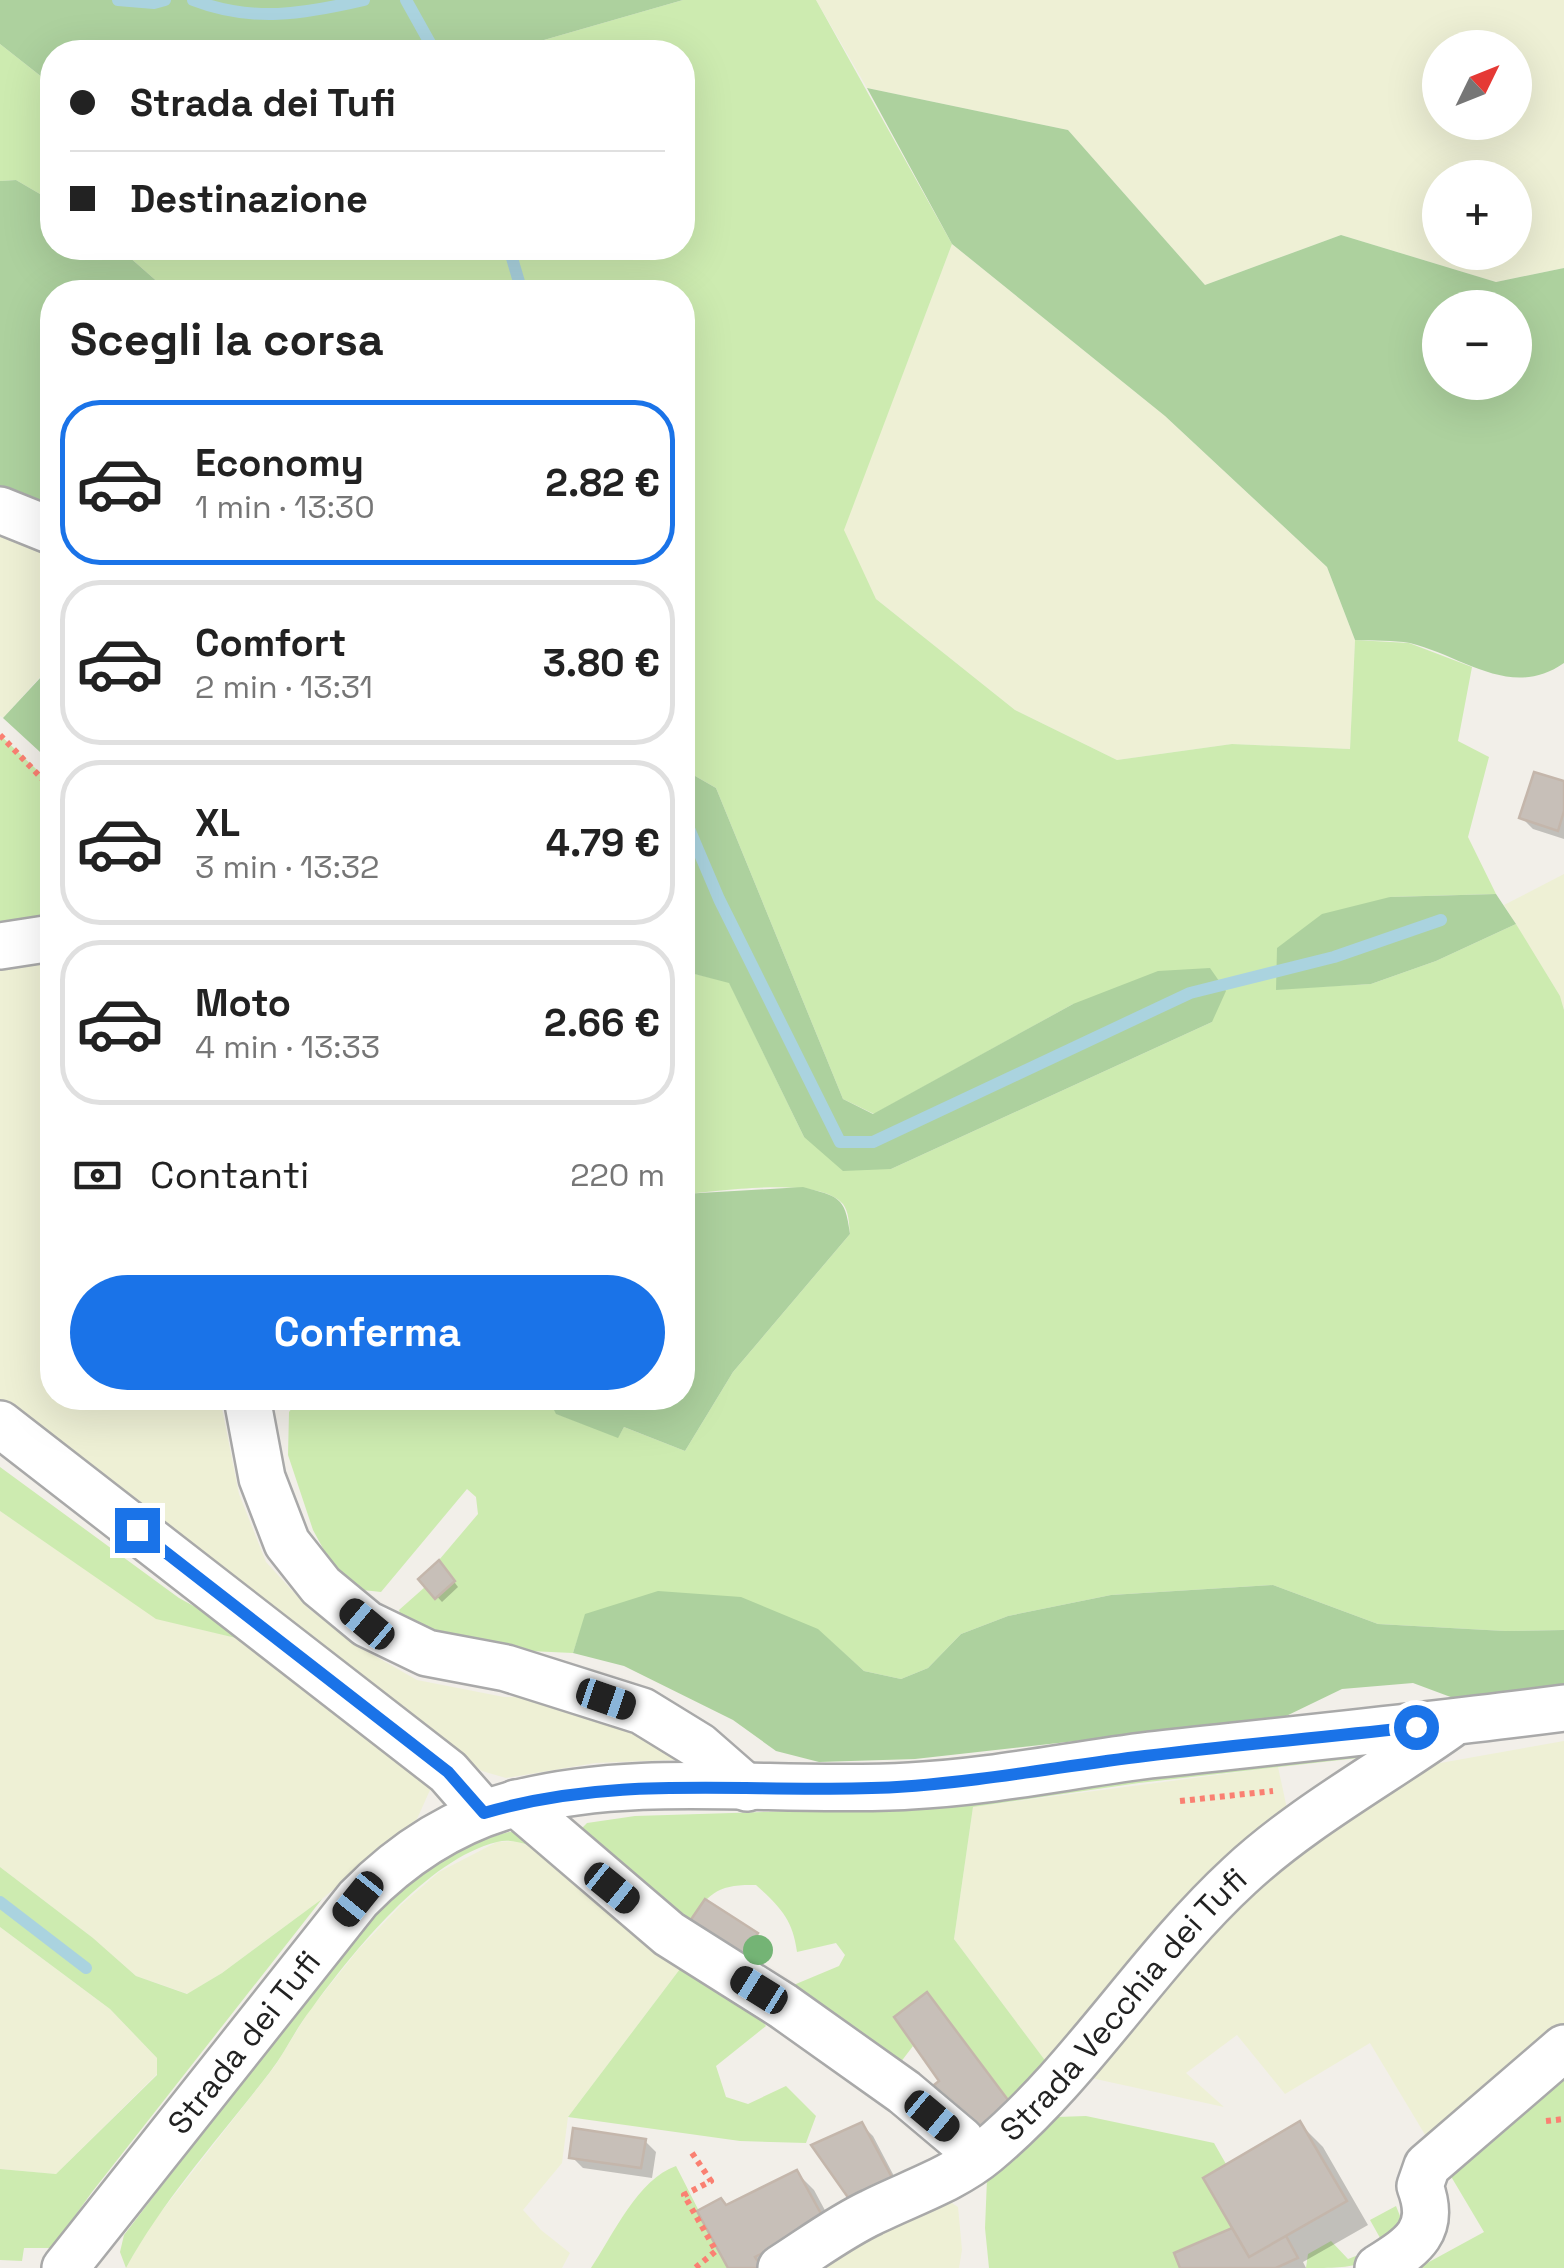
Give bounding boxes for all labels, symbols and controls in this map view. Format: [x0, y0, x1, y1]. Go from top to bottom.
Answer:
north arrow [1422, 30, 1532, 140]
map controls [1422, 30, 1532, 400]
text: Strada dei Tufi [130, 79, 396, 127]
button: + [1422, 160, 1532, 270]
text: Destinazione [130, 175, 368, 223]
button: − [1422, 290, 1532, 400]
text: Scegli la corsa [70, 311, 384, 368]
icon: car [75, 438, 165, 528]
text: Economy [195, 439, 364, 487]
text: 2.82 € [545, 459, 660, 507]
text: 1 min · 13:30 [195, 487, 375, 527]
icon: car [75, 618, 165, 708]
text: Comfort [195, 619, 346, 667]
text: 3.80 € [543, 639, 660, 687]
text: 2 min · 13:31 [195, 667, 373, 707]
icon: car [75, 798, 165, 888]
text: XL [195, 799, 240, 847]
text: 4.79 € [546, 819, 660, 867]
text: 3 min · 13:32 [195, 847, 379, 887]
icon: car [75, 978, 165, 1068]
text: Moto [195, 979, 291, 1027]
text: 2.66 € [544, 999, 660, 1047]
text: 4 min · 13:33 [195, 1027, 380, 1067]
icon: cash [70, 1148, 125, 1203]
text: Contanti [150, 1151, 309, 1199]
text: 220 m [570, 1155, 665, 1195]
button: Conferma [70, 1275, 665, 1390]
route end [115, 1508, 160, 1553]
car [334, 1593, 400, 1655]
car [573, 1675, 639, 1723]
route start [1394, 1705, 1439, 1750]
car [579, 1857, 645, 1919]
street label: Strada Vecchia dei Tufi [992, 1859, 1255, 2150]
car [327, 1866, 389, 1932]
street label: Strada dei Tufi [159, 1943, 329, 2142]
car [726, 1961, 792, 2019]
car [899, 2085, 965, 2147]

